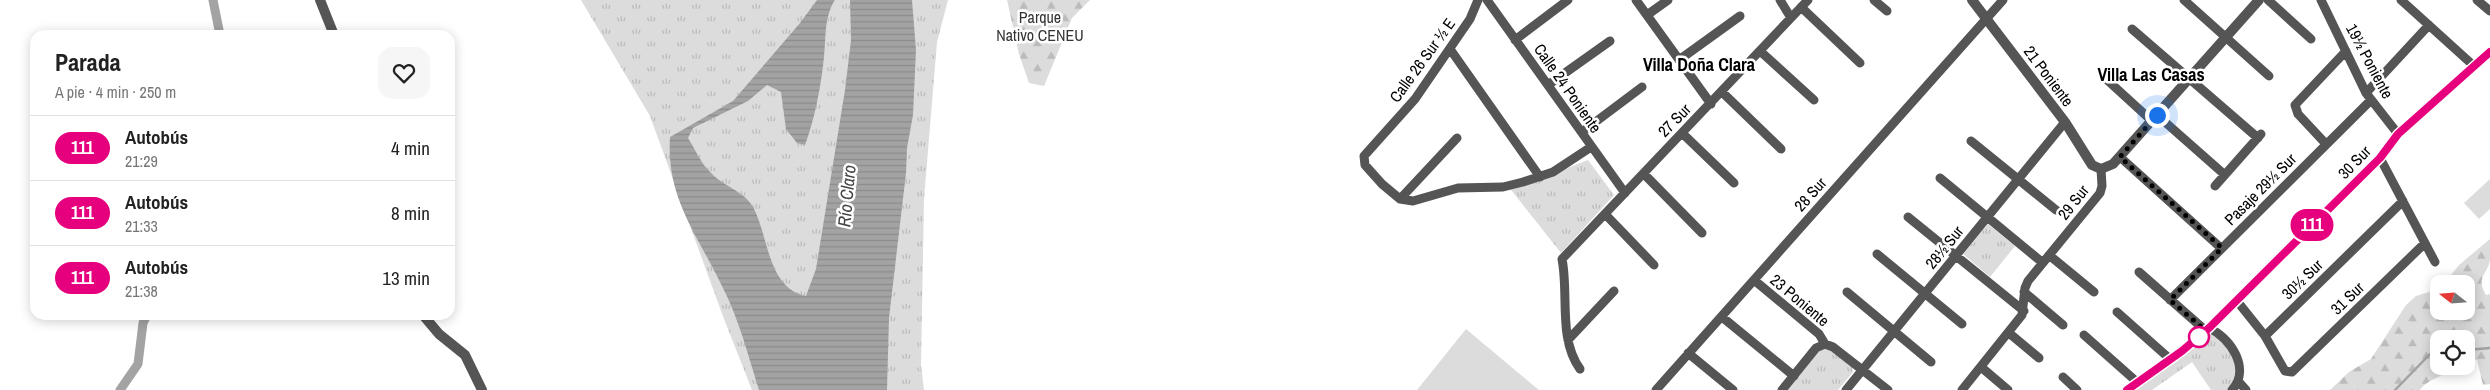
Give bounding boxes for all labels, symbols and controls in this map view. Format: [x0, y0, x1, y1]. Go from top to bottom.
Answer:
park label: Parque Nativo CENEU [996, 6, 1084, 46]
street label: Calle 26 Sur ½ E [1384, 13, 1460, 107]
street label: 19½ Poniente [2341, 20, 2399, 102]
street label: Calle 24 Poniente [1529, 39, 1607, 137]
street label: 21 Poniente [2019, 41, 2079, 111]
text: Parada [55, 46, 121, 78]
button: heart [378, 47, 430, 99]
district label: Villa Doña Clara [1643, 52, 1756, 77]
district label: Villa Las Casas [2097, 62, 2205, 87]
text: A pie · 4 min · 250 m [55, 81, 176, 103]
street label: 27 Sur [1653, 98, 1696, 142]
your location [2145, 103, 2170, 128]
text: Autobús [125, 124, 188, 150]
text: 111 [71, 135, 94, 160]
text: 4 min [391, 135, 430, 161]
street label: 30 Sur [2333, 140, 2376, 184]
street label: Pasaje 29½ Sur [2219, 148, 2301, 230]
text: 21:29 [125, 150, 158, 172]
water label: Río Claro [831, 164, 862, 228]
street label: 28 Sur [1789, 172, 1832, 216]
street label: 29 Sur [2052, 179, 2094, 224]
text: Autobús [125, 189, 188, 215]
text: 111 [71, 200, 94, 225]
text: 8 min [391, 200, 430, 226]
line badge: 111 [2283, 209, 2341, 241]
text: 111 [2300, 212, 2324, 237]
text: 21:33 [125, 215, 158, 237]
street label: 28½ Sur [1920, 220, 1969, 273]
street label: 30½ Sur [2277, 253, 2328, 304]
text: Autobús [125, 254, 188, 280]
text: 111 [71, 265, 94, 290]
text: 13 min [382, 265, 430, 291]
street label: 23 Poniente [1766, 269, 1834, 331]
north arrow [2430, 275, 2475, 320]
map controls [2430, 275, 2475, 375]
street label: 31 Sur [2325, 276, 2369, 319]
text: 21:38 [125, 280, 158, 302]
unlabelled marker [2188, 326, 2210, 348]
button: locate [2430, 330, 2475, 375]

